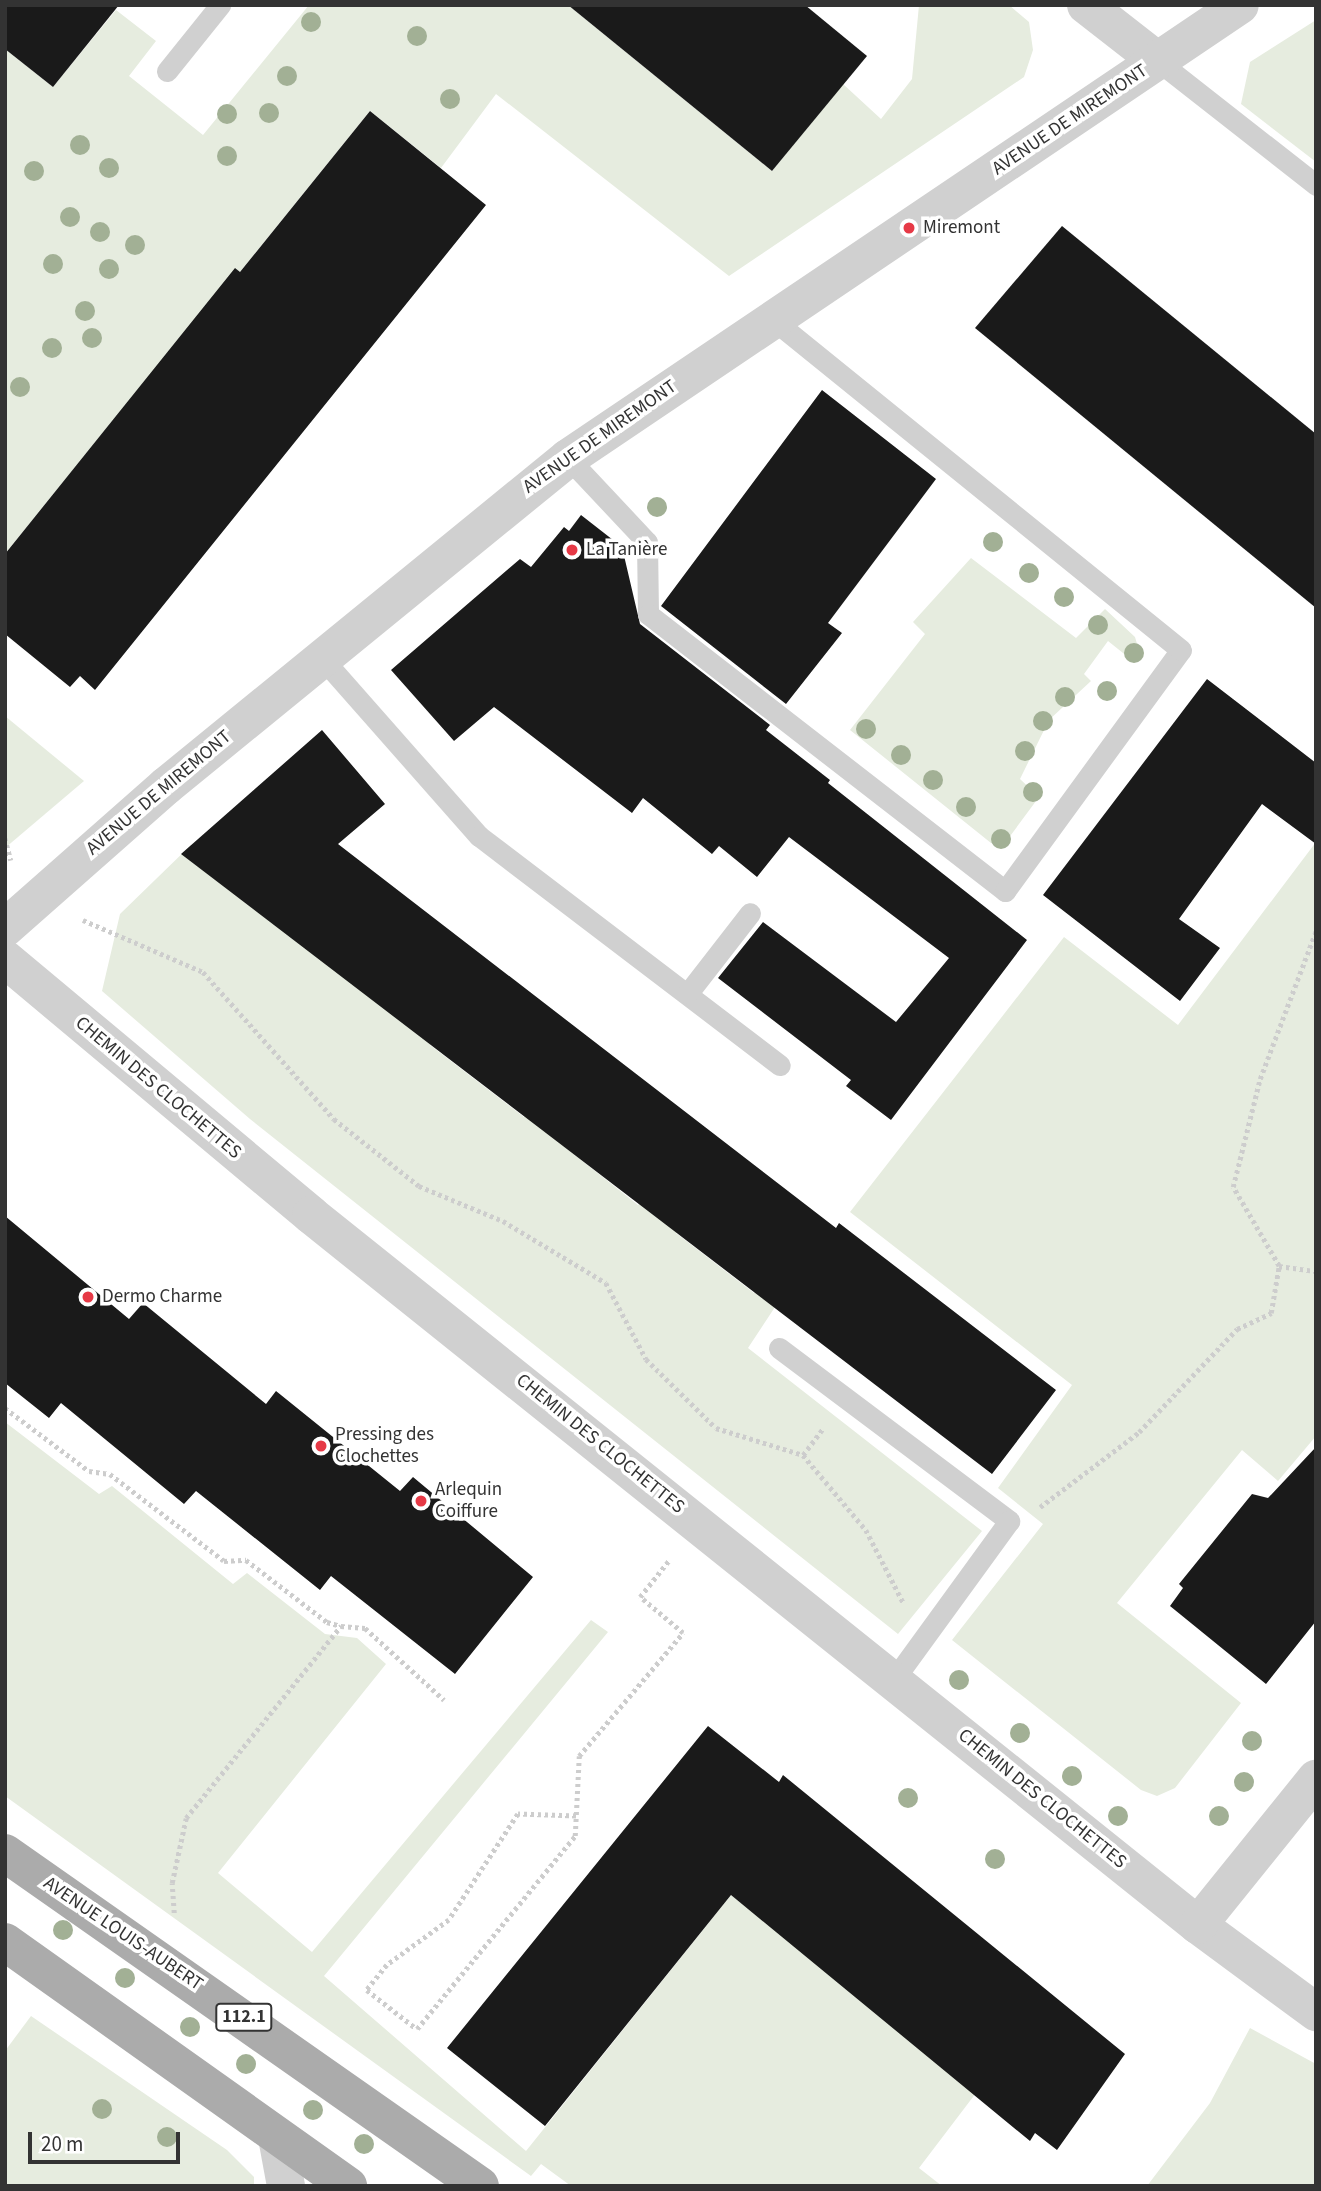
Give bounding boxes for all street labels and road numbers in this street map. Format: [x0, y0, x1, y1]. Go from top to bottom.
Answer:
street label: AVENUE DE MIREMONT [988, 60, 1152, 180]
street label: AVENUE DE MIREMONT [519, 375, 681, 499]
street label: AVENUE DE MIREMONT [82, 726, 236, 860]
street label: CHEMIN DES CLOCHETTES [70, 1012, 246, 1164]
street label: CHEMIN DES CLOCHETTES [511, 1369, 689, 1519]
street label: CHEMIN DES CLOCHETTES [953, 1724, 1131, 1874]
street label: AVENUE LOUIS-AUBERT [39, 1872, 207, 1996]
road number: 112.1 [214, 2003, 274, 2032]

